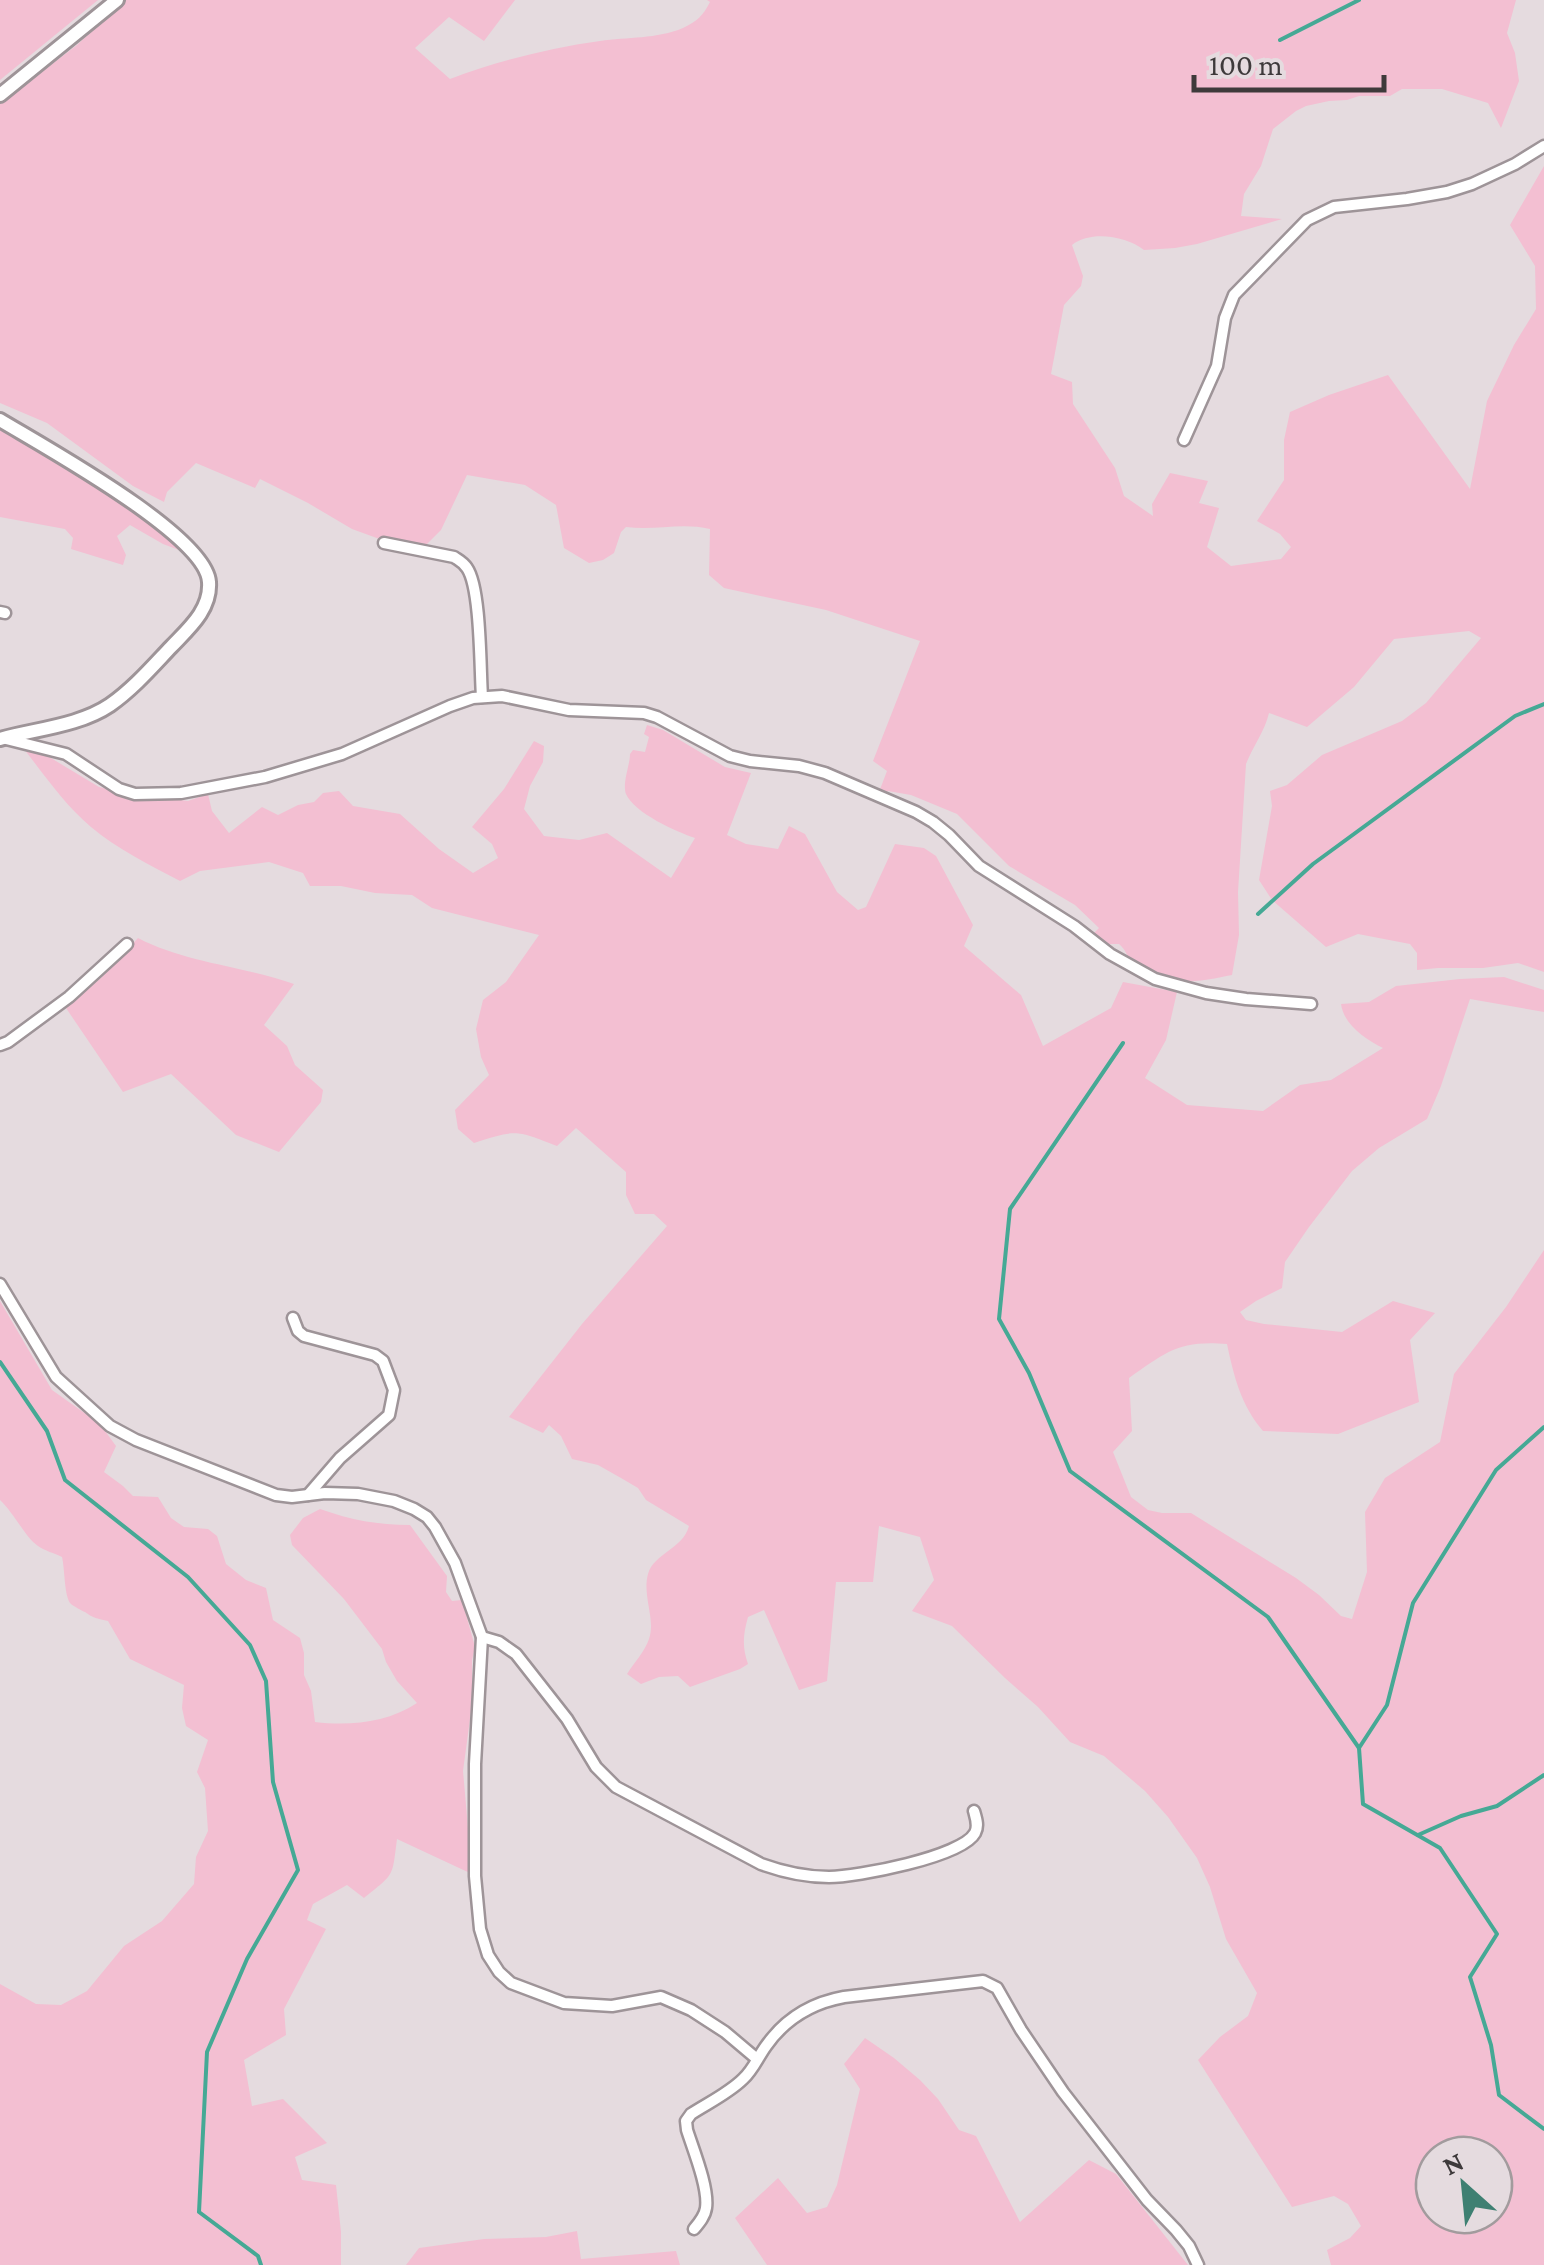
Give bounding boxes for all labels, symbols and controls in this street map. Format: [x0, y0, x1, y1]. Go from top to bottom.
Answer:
scale bar [1194, 30, 1384, 92]
text: 100 m [1209, 48, 1283, 81]
north arrow [1414, 2135, 1514, 2235]
text: N [1437, 2145, 1468, 2181]

